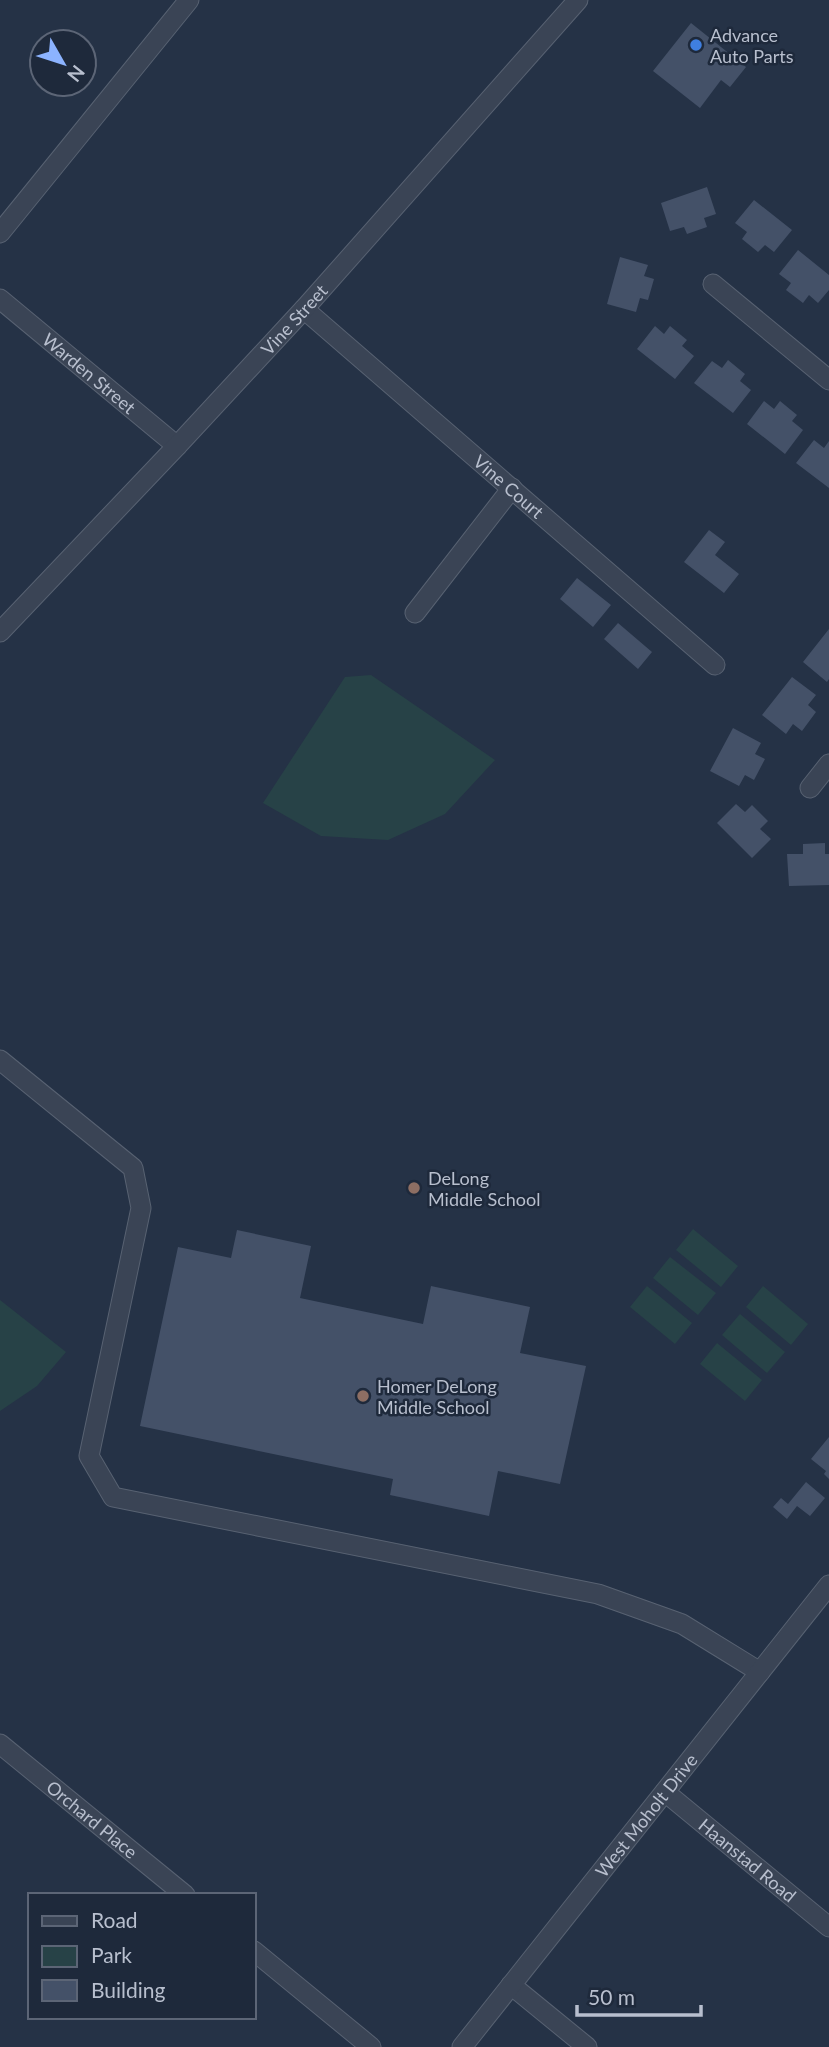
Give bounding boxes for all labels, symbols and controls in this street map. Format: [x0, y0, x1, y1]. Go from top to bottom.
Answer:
place label: Advance Auto Parts [710, 24, 794, 67]
north arrow [28, 28, 98, 98]
marker: Advance Auto Parts [688, 37, 704, 53]
text: N [63, 61, 90, 87]
street label: Vine Street [256, 279, 332, 359]
street label: Warden Street [38, 328, 141, 418]
street label: Vine Court [469, 450, 549, 523]
place label: DeLong Middle School [428, 1167, 540, 1210]
marker: DeLong Middle School [406, 1180, 422, 1196]
place label: Homer DeLong Middle School [377, 1375, 497, 1418]
marker: Homer DeLong Middle School [355, 1388, 371, 1404]
street label: West Moholt Drive [590, 1749, 702, 1881]
street label: Orchard Place [42, 1776, 142, 1863]
street label: Haanstad Road [695, 1814, 801, 1906]
legend [28, 1893, 256, 2019]
text: Road [91, 1907, 138, 1932]
text: Park [91, 1942, 132, 1967]
scale bar [577, 1974, 701, 2018]
text: Building [91, 1977, 166, 2002]
text: 50 m [588, 1984, 635, 2009]

